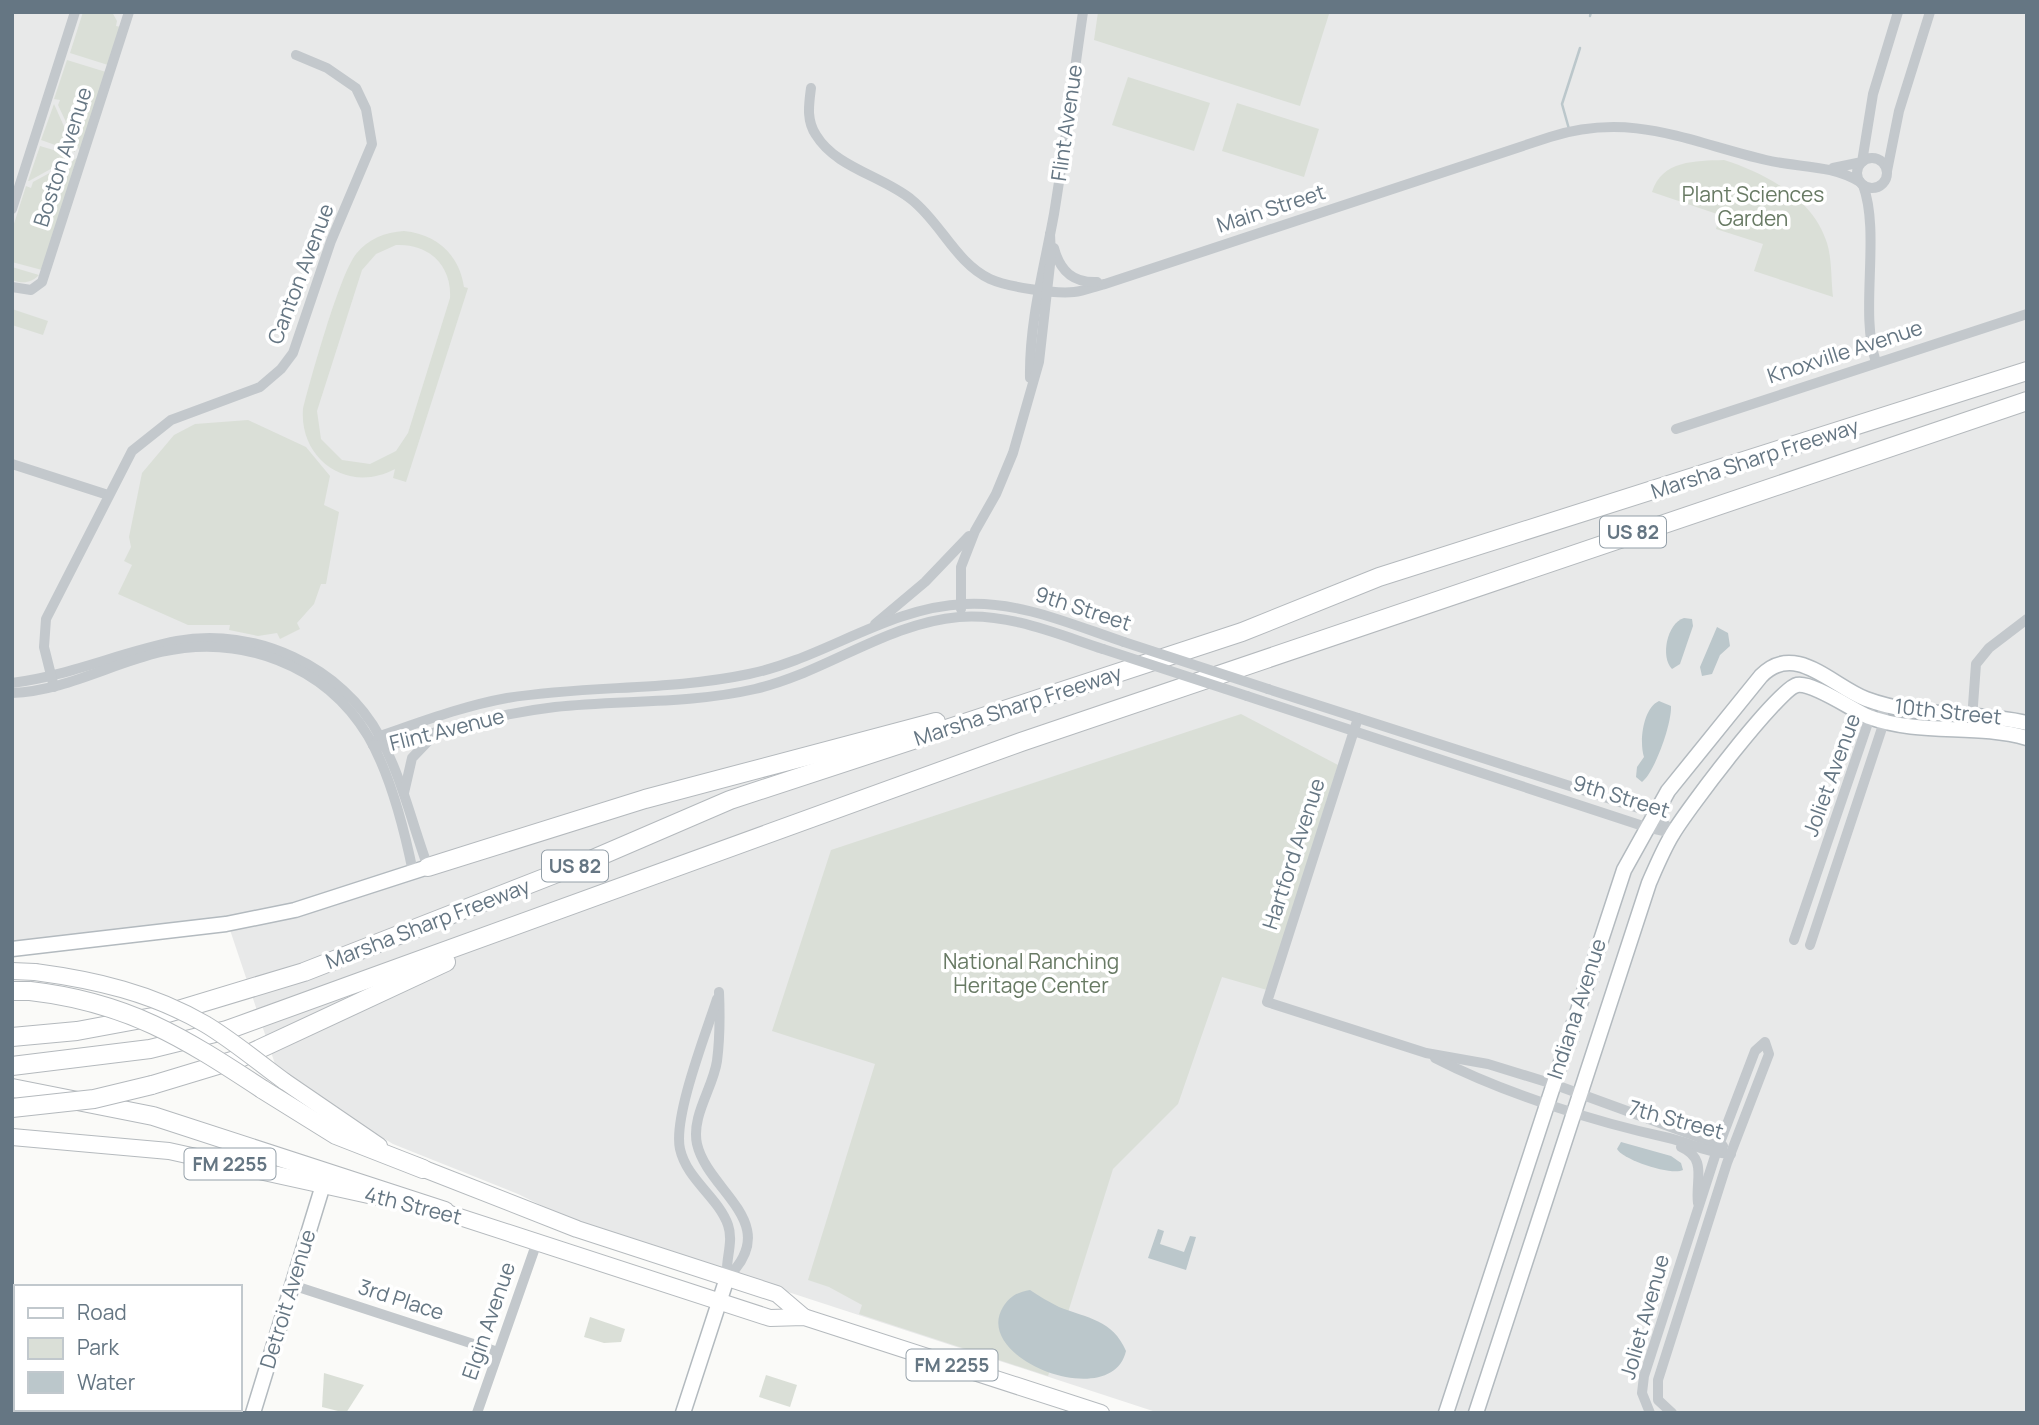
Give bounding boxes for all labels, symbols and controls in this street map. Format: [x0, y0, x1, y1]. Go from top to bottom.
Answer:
street label: Flint Avenue [1044, 63, 1088, 183]
street label: Boston Avenue [26, 83, 98, 230]
street label: Main Street [1213, 177, 1329, 239]
park label: Plant Sciences Garden [1682, 180, 1824, 232]
street label: Canton Avenue [260, 199, 340, 348]
street label: Knoxville Avenue [1763, 313, 1926, 389]
street label: Marsha Sharp Freeway [1647, 411, 1862, 505]
road number: US 82 [1600, 516, 1666, 548]
street label: 9th Street [1032, 579, 1135, 637]
street label: Marsha Sharp Freeway [910, 658, 1125, 752]
street label: 10th Street [1893, 691, 2003, 731]
street label: Flint Avenue [386, 701, 507, 757]
street label: Joliet Avenue [1796, 709, 1866, 840]
street label: 9th Street [1569, 768, 1673, 824]
street label: Hartford Avenue [1255, 775, 1331, 933]
road number: US 82 [542, 850, 608, 881]
street label: Marsha Sharp Freeway [321, 871, 534, 975]
street label: Indiana Avenue [1540, 935, 1612, 1083]
park label: National Ranching Heritage Center [943, 947, 1119, 999]
street label: 7th Street [1626, 1093, 1727, 1145]
road number: FM 2255 [184, 1148, 276, 1180]
street label: 4th Street [362, 1179, 465, 1231]
street label: Detroit Avenue [253, 1226, 321, 1372]
street label: Joliet Avenue [1613, 1251, 1675, 1382]
street label: Elgin Avenue [455, 1258, 521, 1383]
street label: 3rd Place [355, 1272, 448, 1326]
legend [14, 1285, 242, 1411]
text: Road [77, 1298, 127, 1326]
text: Park [77, 1333, 119, 1361]
road number: FM 2255 [906, 1350, 998, 1380]
text: Water [77, 1368, 136, 1396]

